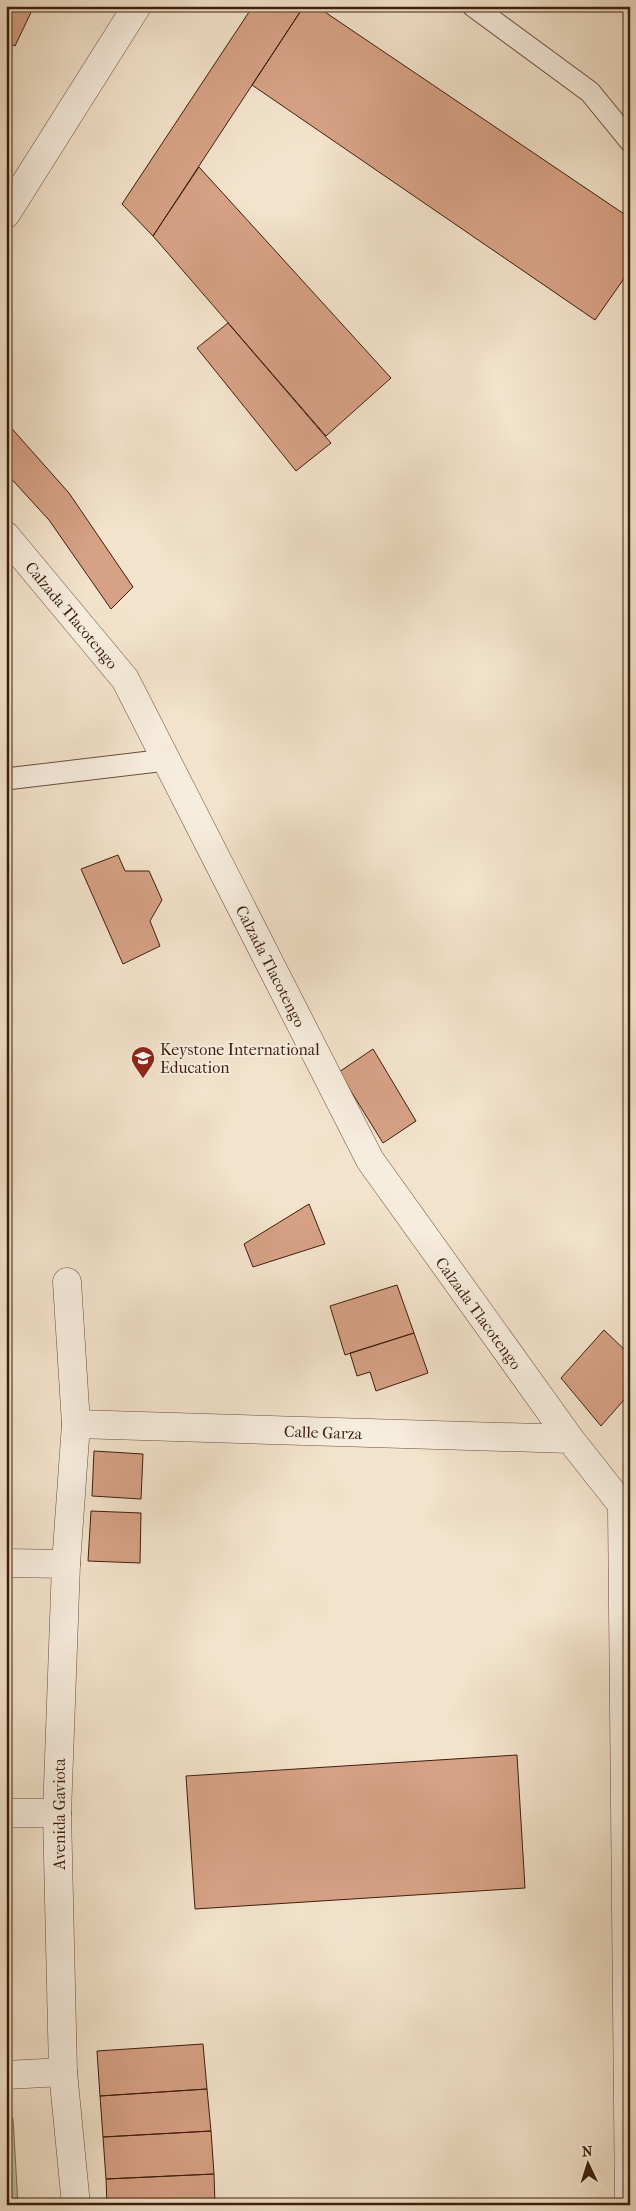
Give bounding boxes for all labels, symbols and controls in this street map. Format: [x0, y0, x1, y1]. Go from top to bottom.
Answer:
street label: Calzada Tlacotengo [21, 558, 122, 673]
street label: Calzada Tlacotengo [232, 902, 309, 1030]
place label: Keystone International Education [160, 1040, 320, 1077]
school or university icon: Keystone International Education [130, 1045, 156, 1079]
street label: Calzada Tlacotengo [431, 1253, 526, 1373]
street label: Calle Garza [284, 1422, 363, 1443]
street label: Avenida Gaviota [50, 1758, 69, 1871]
north arrow [564, 2138, 614, 2188]
text: N [581, 2143, 593, 2160]

